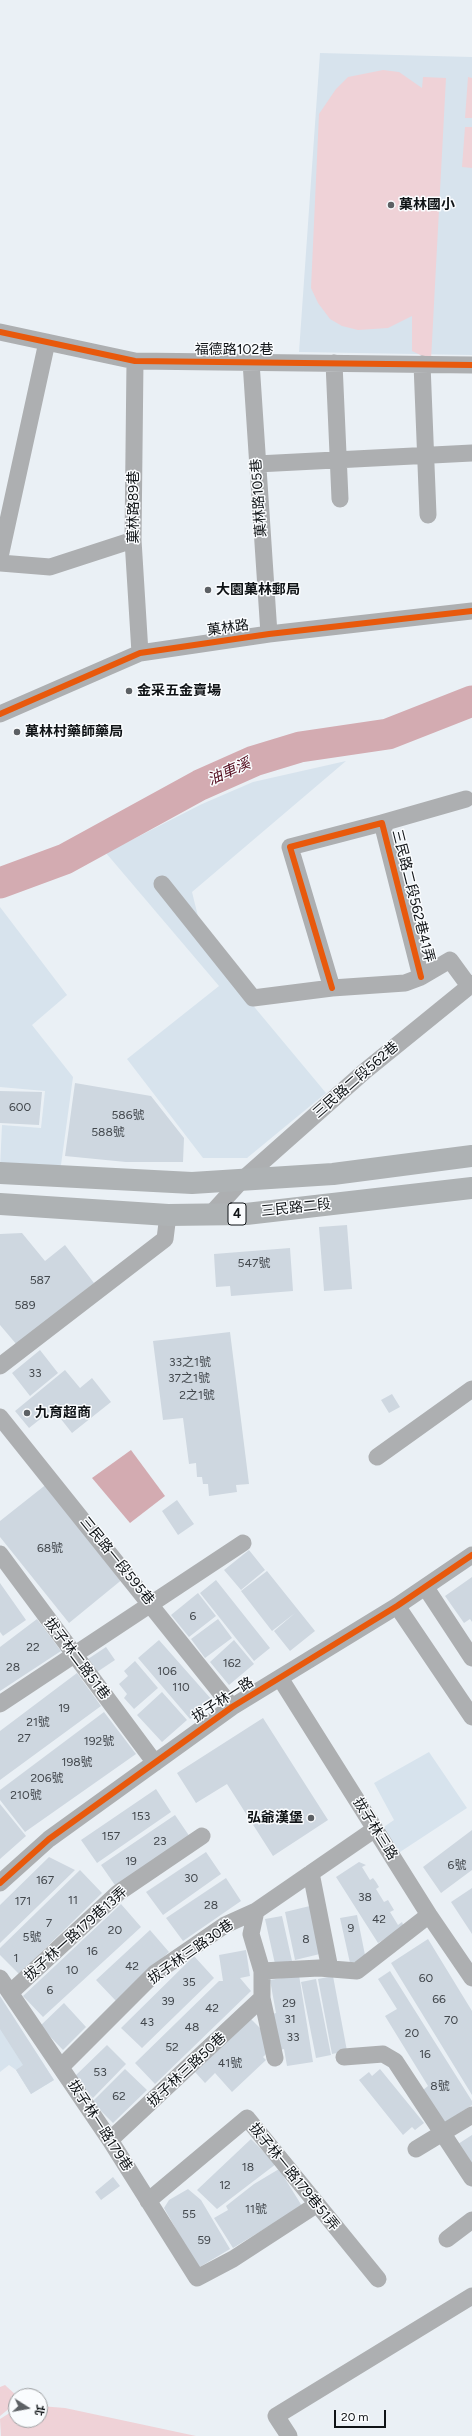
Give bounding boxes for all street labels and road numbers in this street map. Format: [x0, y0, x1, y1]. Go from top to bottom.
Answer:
street label: 福德路102巷 [195, 342, 273, 358]
street label: 菓林路105巷 [248, 458, 270, 538]
street label: 菓林路89巷 [126, 471, 142, 543]
street label: 菓林路 [206, 617, 250, 639]
street label: 三民路二段562巷41弄 [388, 828, 438, 964]
street label: 三民路二段562巷 [310, 1038, 402, 1122]
street label: 三民路二段 [260, 1196, 332, 1220]
road number: 4 [228, 1203, 246, 1225]
street label: 三民路一段595巷 [76, 1514, 158, 1608]
street label: 拔子林二路51巷 [41, 1615, 113, 1703]
street label: 拔子林一路 [189, 1674, 257, 1726]
street label: 拔子林三路 [349, 1795, 401, 1863]
street label: 拔子林一路179巷13弄 [21, 1883, 131, 1985]
street label: 拔子林三路30巷 [145, 1916, 237, 1988]
street label: 拔子林三路50巷 [144, 2029, 230, 2111]
street label: 拔子林一路179巷 [64, 2077, 136, 2175]
street label: 拔子林一路179巷51弄 [246, 2120, 342, 2234]

